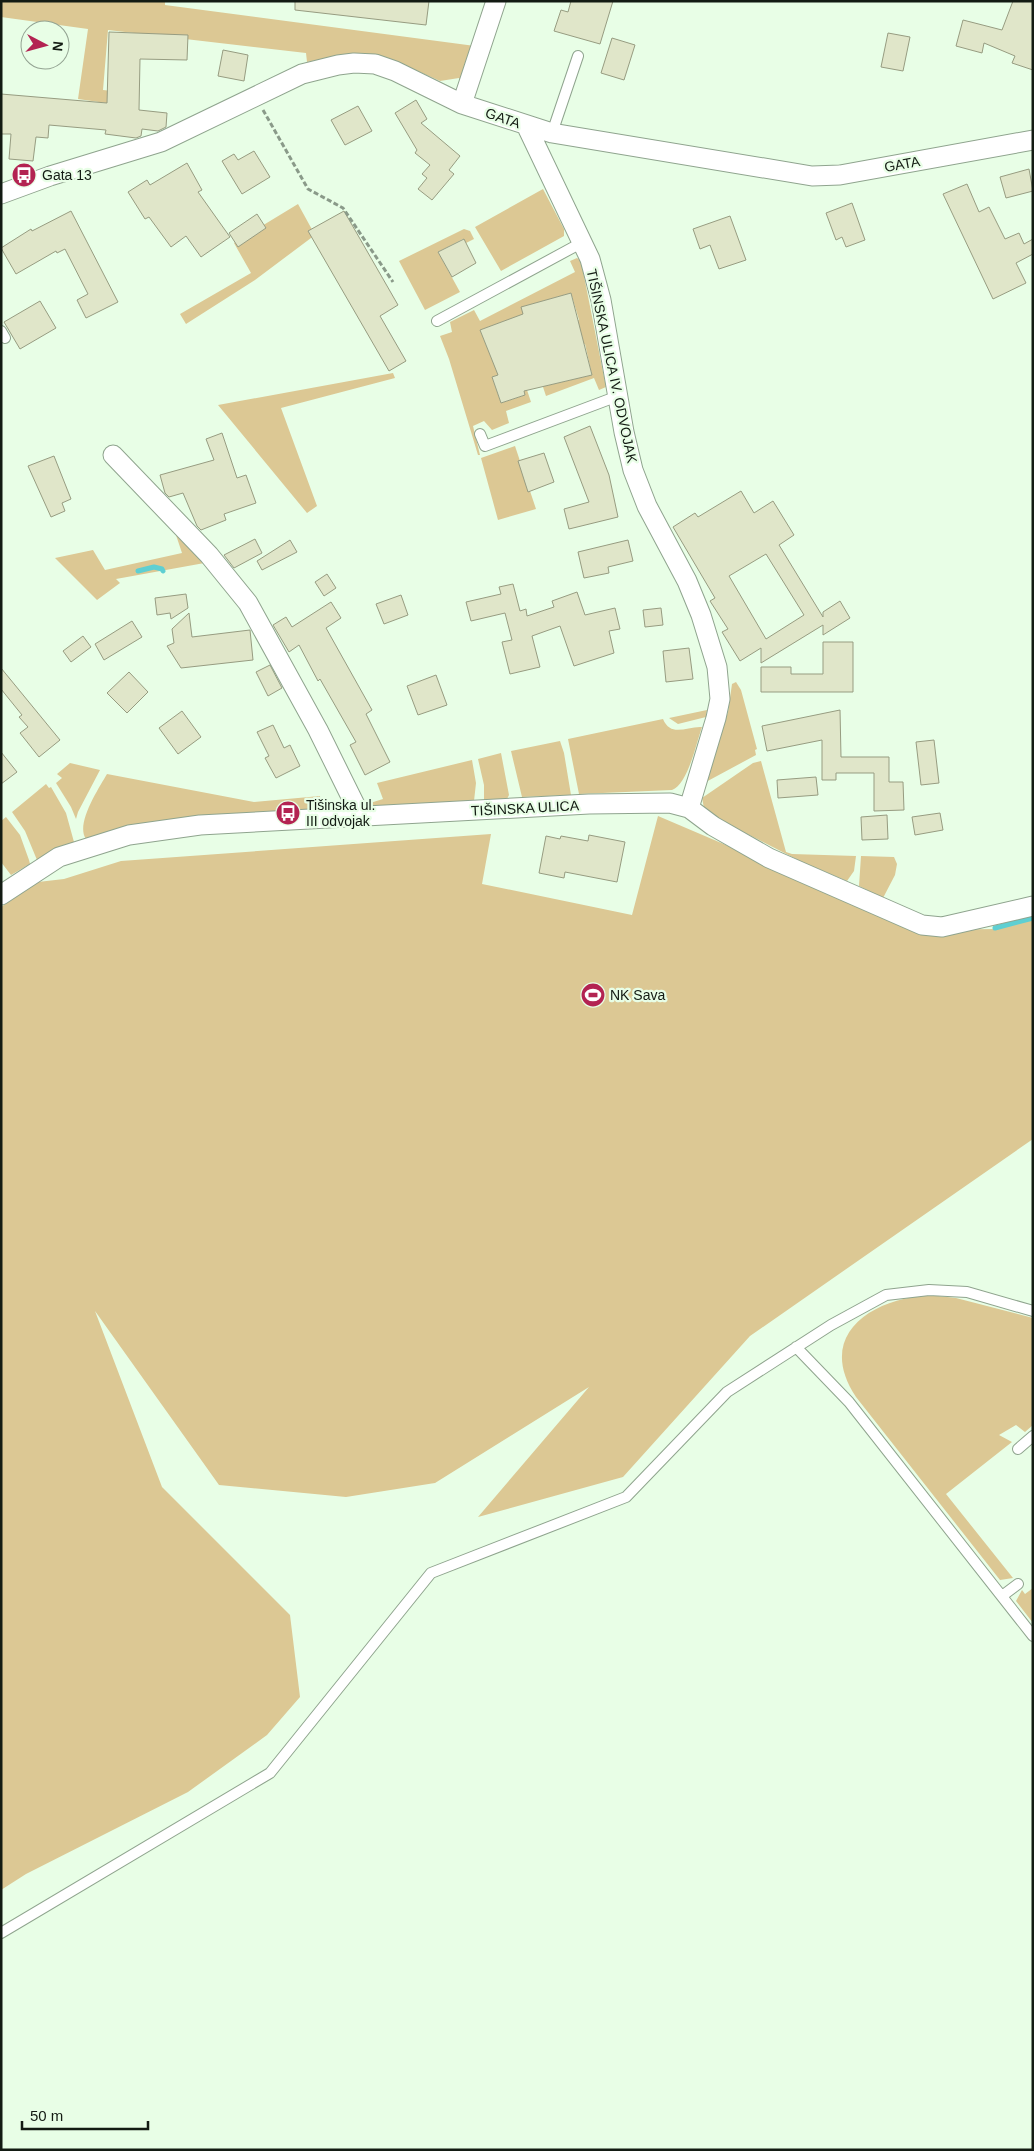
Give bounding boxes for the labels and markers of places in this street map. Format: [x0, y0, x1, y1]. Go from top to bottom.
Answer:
bus stop icon: Gata 13 [11, 162, 37, 188]
place label: Gata 13 [42, 167, 92, 183]
place label: Tišinska ul. III odvojak [306, 797, 376, 829]
bus stop icon: Tišinska ul. III odvojak [275, 800, 301, 826]
sports icon: NK Sava [580, 982, 606, 1008]
place label: NK Sava [610, 987, 665, 1003]

